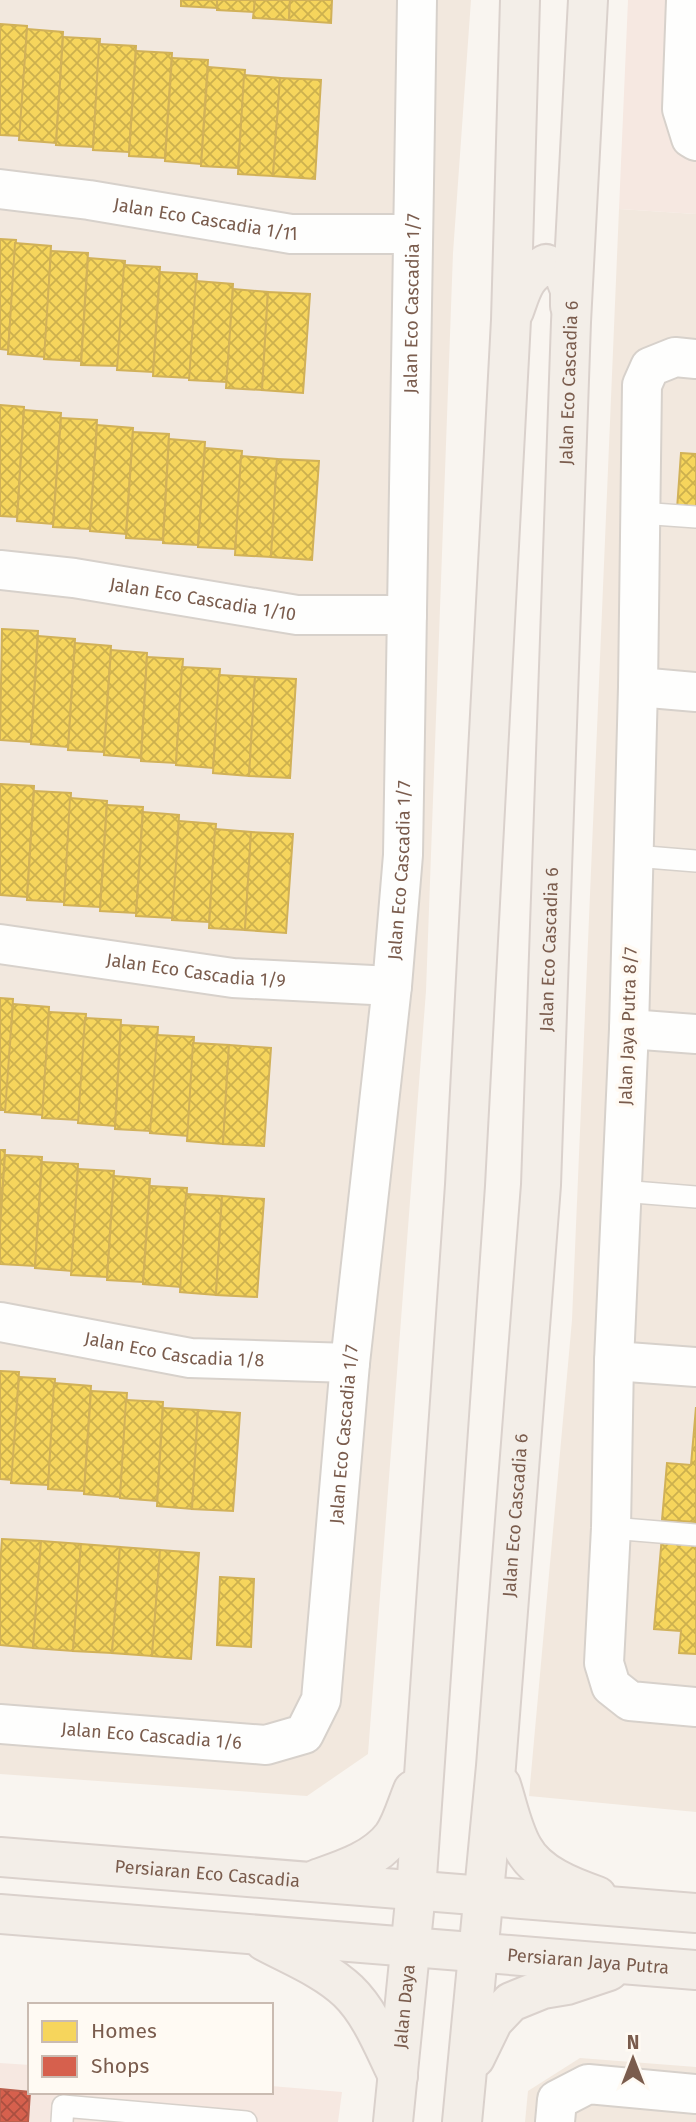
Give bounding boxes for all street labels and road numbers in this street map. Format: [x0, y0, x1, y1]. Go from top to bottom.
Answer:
street label: Jalan Eco Cascadia 1/11 [112, 193, 298, 245]
street label: Jalan Eco Cascadia 1/7 [400, 213, 425, 394]
street label: Jalan Eco Cascadia 6 [555, 300, 583, 465]
street label: Jalan Eco Cascadia 1/10 [108, 573, 298, 626]
street label: Jalan Eco Cascadia 1/7 [383, 780, 415, 961]
street label: Jalan Eco Cascadia 6 [535, 867, 563, 1032]
street label: Jalan Jaya Putra 8/7 [614, 946, 642, 1106]
street label: Jalan Eco Cascadia 1/9 [105, 949, 286, 992]
street label: Jalan Eco Cascadia 1/8 [83, 1327, 265, 1371]
street label: Jalan Eco Cascadia 1/7 [325, 1344, 363, 1525]
street label: Jalan Eco Cascadia 6 [498, 1433, 533, 1598]
street label: Jalan Eco Cascadia 1/6 [60, 1718, 243, 1754]
street label: Persiaran Eco Cascadia [114, 1855, 301, 1892]
street label: Persiaran Jaya Putra [506, 1944, 670, 1979]
street label: Jalan Daya [389, 1963, 420, 2050]

